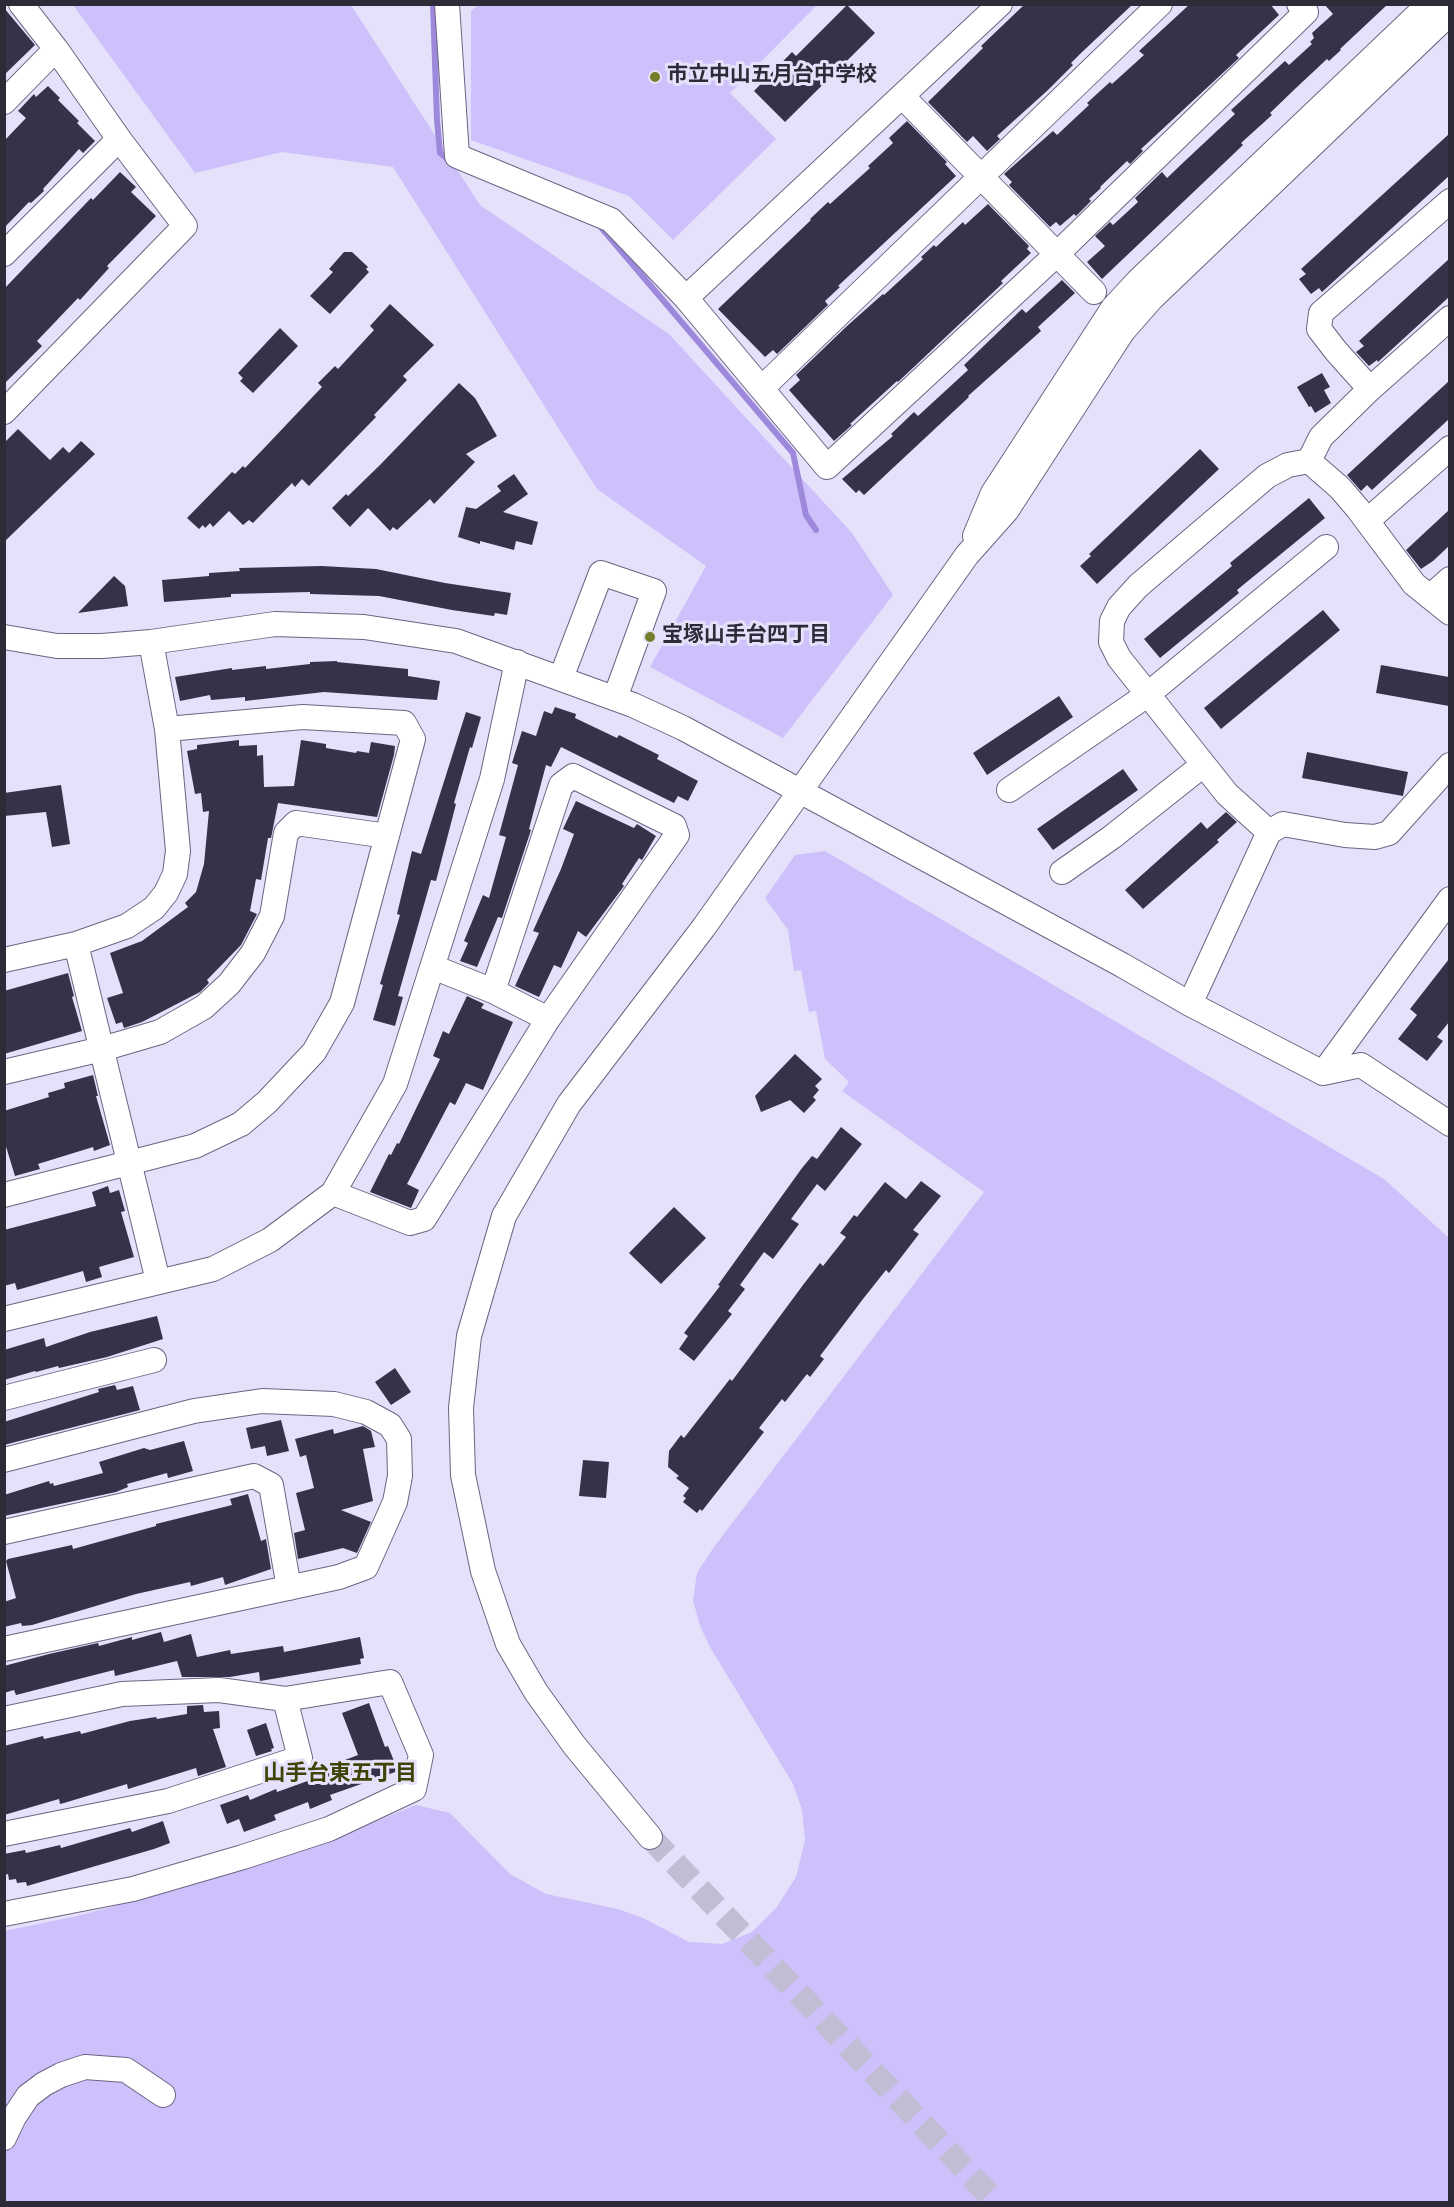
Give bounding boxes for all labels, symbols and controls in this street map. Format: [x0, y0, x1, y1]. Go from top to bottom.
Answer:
place label: 市立中山五月台中学校 [667, 64, 877, 90]
marker: 市立中山五月台中学校 [648, 70, 662, 84]
place label: 宝塚山手台四丁目 [662, 624, 830, 650]
marker: 宝塚山手台四丁目 [643, 630, 657, 644]
district label: 山手台東五丁目 [263, 1763, 417, 1789]

